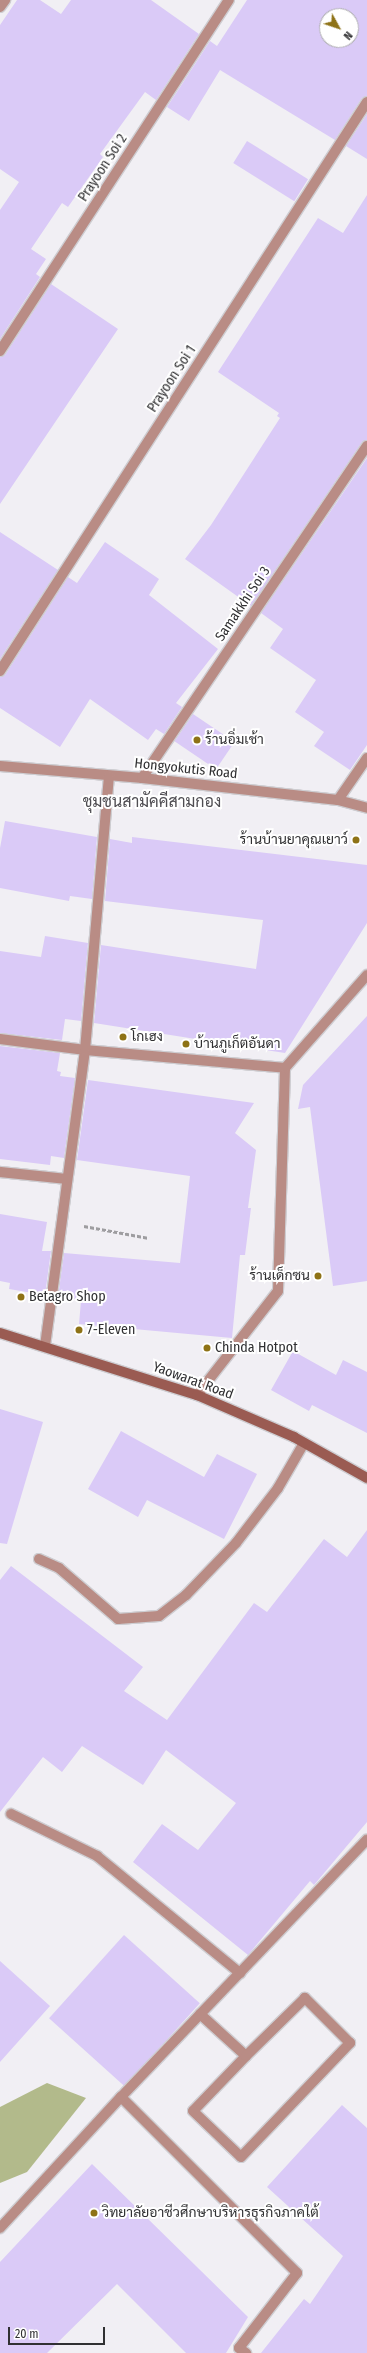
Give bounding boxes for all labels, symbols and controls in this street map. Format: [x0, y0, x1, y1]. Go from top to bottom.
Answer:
north arrow [319, 8, 359, 48]
text: N [341, 29, 355, 42]
street label: Prayoon Soi 2 [75, 131, 131, 205]
street label: Prayoon Soi 1 [144, 342, 200, 416]
street label: Samakkhi Soi 3 [212, 564, 274, 644]
place label: ร้านอิ่มเช้า [205, 732, 264, 748]
marker: ร้านอิ่มเช้า [192, 735, 202, 745]
street label: Hongyokutis Road [134, 755, 238, 783]
district label: ชุมชนสามัคคีสามกอง [83, 792, 221, 812]
place label: ร้านบ้านยาคุณเยาว์ [240, 832, 348, 848]
marker: ร้านบ้านยาคุณเยาว์ [351, 835, 361, 845]
place label: โกเฮง [131, 1029, 163, 1045]
marker: โกเฮง [118, 1032, 128, 1042]
place label: บ้านภูเก็ตอันดา [194, 1036, 280, 1052]
marker: บ้านภูเก็ตอันดา [181, 1039, 191, 1049]
place label: ร้านเด็กซน [249, 1268, 310, 1284]
marker: ร้านเด็กซน [313, 1271, 323, 1281]
place label: Betagro Shop [29, 1289, 106, 1305]
marker: Betagro Shop [16, 1292, 26, 1302]
place label: 7-Eleven [87, 1322, 135, 1338]
marker: 7-Eleven [74, 1325, 84, 1335]
place label: Chinda Hotpot [215, 1340, 298, 1356]
marker: Chinda Hotpot [202, 1343, 212, 1353]
street label: Yaowarat Road [151, 1359, 235, 1403]
place label: วิทยาลัยอาชีวศึกษาบริหารธุรกิจภาคใต้ [102, 2205, 319, 2221]
marker: วิทยาลัยอาชีวศึกษาบริหารธุรกิจภาคใต้ [89, 2208, 99, 2218]
scale bar [10, 2319, 107, 2345]
text: 20 m [15, 2327, 39, 2341]

